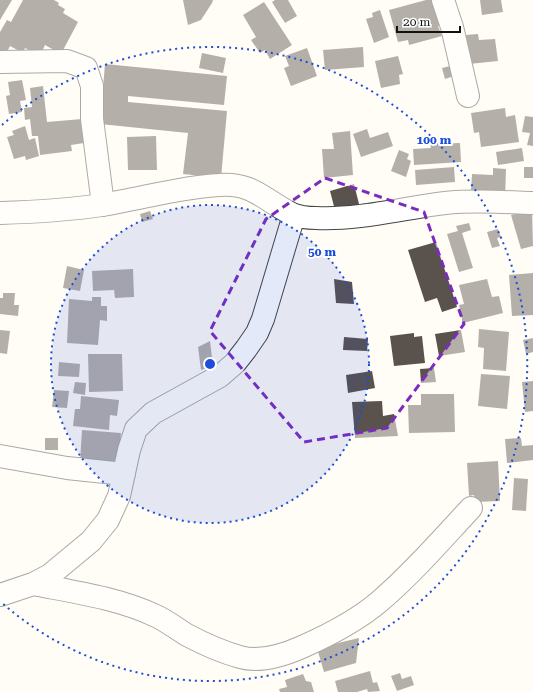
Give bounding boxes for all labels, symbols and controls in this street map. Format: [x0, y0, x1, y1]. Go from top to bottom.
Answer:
scale bar [397, 8, 460, 34]
text: 20 m [403, 15, 430, 29]
text: 100 m [417, 133, 452, 147]
text: 50 m [308, 245, 336, 259]
centre of rings [203, 357, 217, 371]

